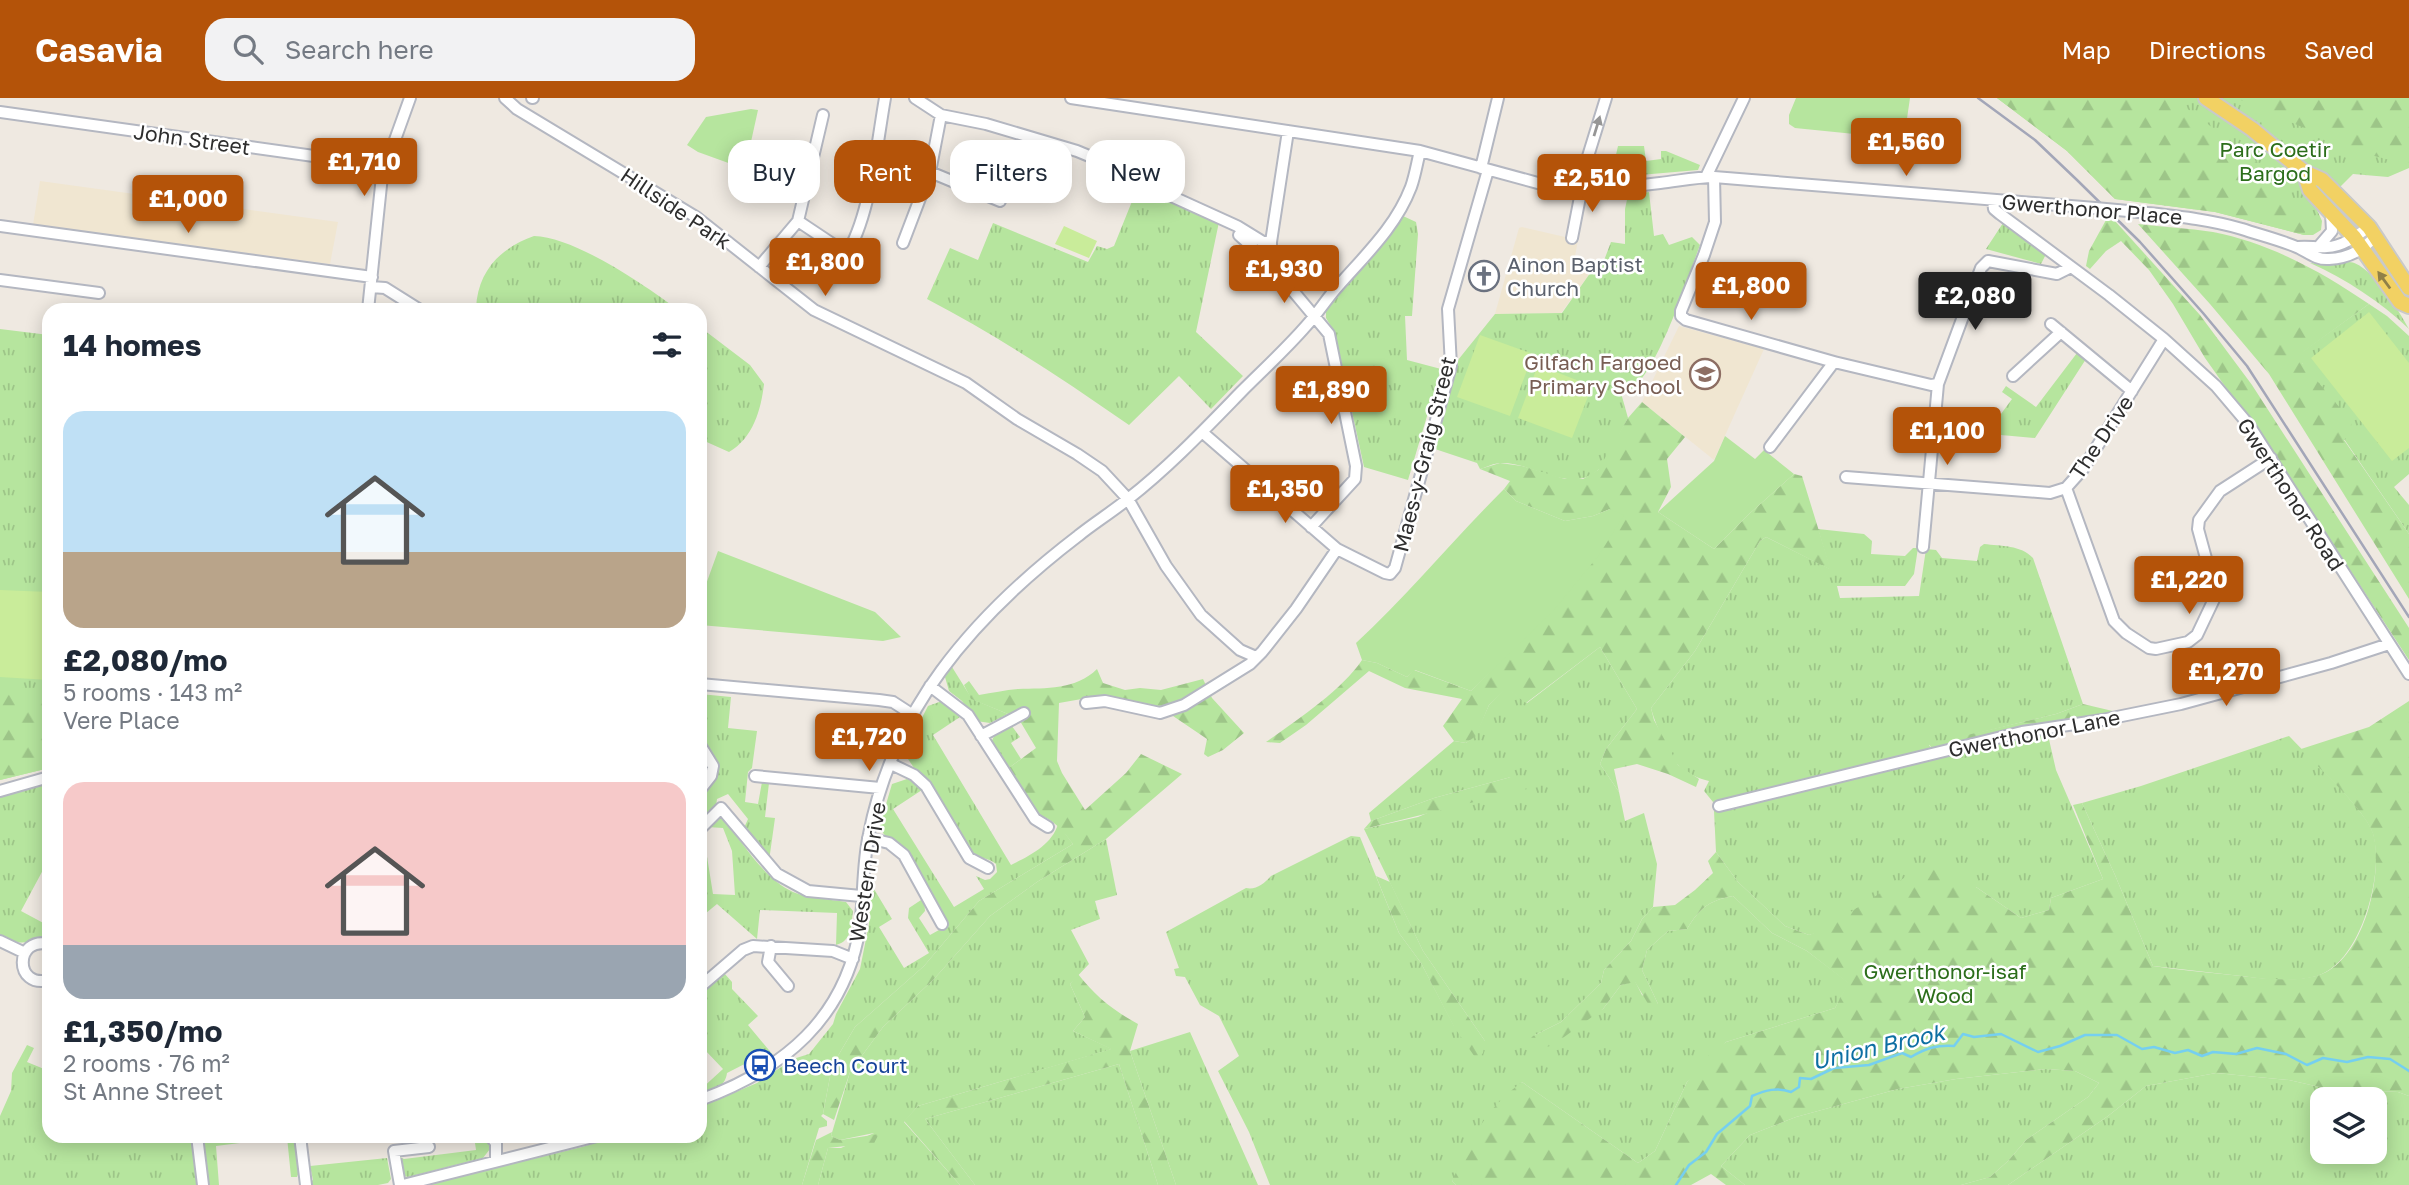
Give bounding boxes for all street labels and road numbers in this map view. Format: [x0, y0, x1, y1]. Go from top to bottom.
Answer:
street label: John Street [132, 118, 252, 160]
street label: Hillside Park [616, 162, 736, 255]
street label: Gwerthonor Place [2001, 188, 2183, 230]
street label: Maes-y-Graig Street [1387, 353, 1461, 555]
street label: The Drive [2064, 390, 2138, 484]
street label: Gwerthonor Road [2232, 413, 2350, 575]
street label: Gwerthonor Lane [1946, 704, 2122, 762]
street label: Western Drive [843, 800, 891, 944]

